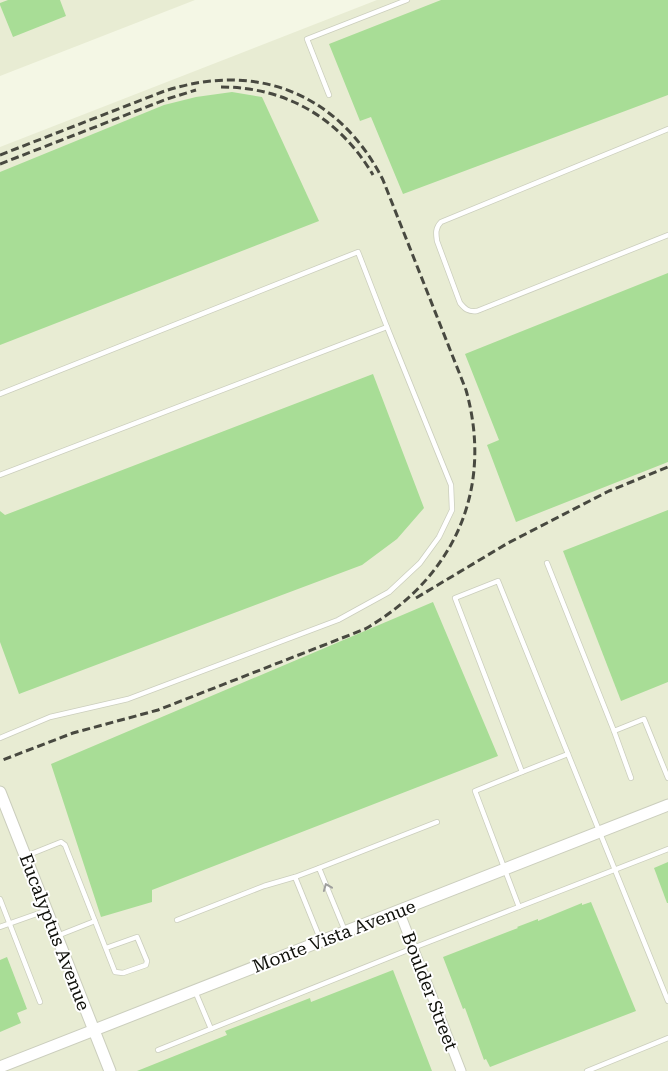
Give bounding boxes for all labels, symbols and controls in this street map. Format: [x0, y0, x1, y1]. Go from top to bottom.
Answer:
street label: Eucalyptus Avenue [15, 851, 95, 1013]
one-way arrow [322, 883, 333, 892]
street label: Monte Vista Avenue [249, 895, 419, 977]
street label: Boulder Street [398, 929, 462, 1053]

